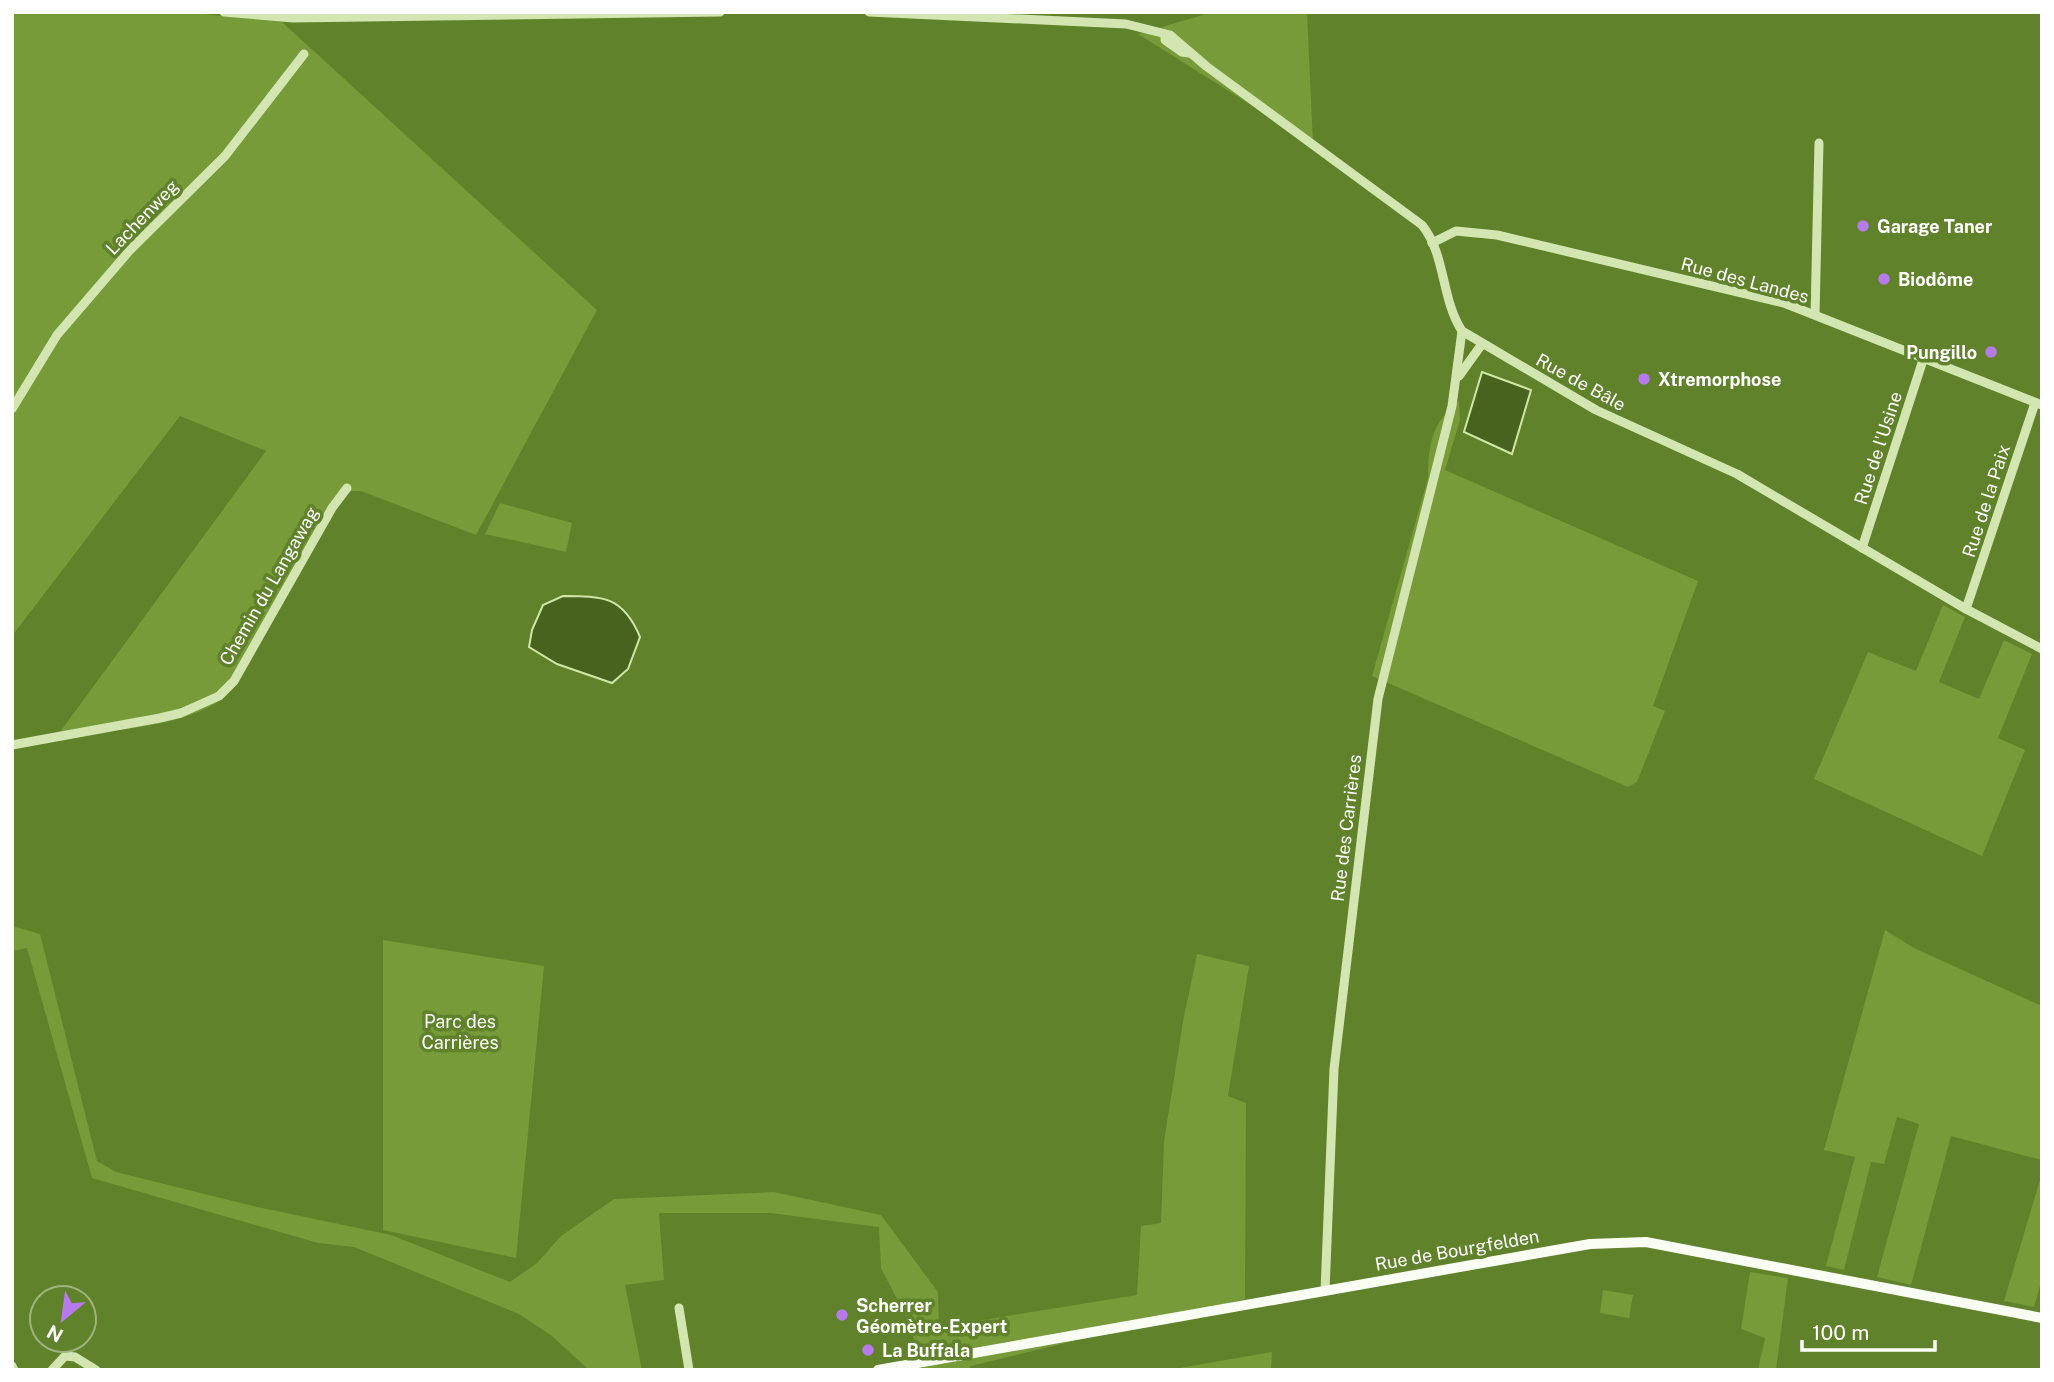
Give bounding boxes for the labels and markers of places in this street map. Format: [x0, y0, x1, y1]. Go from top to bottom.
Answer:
place label: Garage Taner [1877, 216, 1993, 237]
marker: Garage Taner [1855, 218, 1871, 234]
place label: Biodôme [1898, 269, 1973, 290]
marker: Biodôme [1876, 271, 1892, 287]
place label: Pungillo [1906, 342, 1977, 363]
marker: Pungillo [1983, 344, 1999, 360]
place label: Xtremorphose [1658, 369, 1781, 390]
marker: Xtremorphose [1636, 371, 1652, 387]
place label: Scherrer Géomètre-Expert [856, 1295, 1007, 1337]
marker: Scherrer Géomètre-Expert [834, 1307, 850, 1323]
place label: La Buffala [882, 1340, 970, 1361]
marker: La Buffala [860, 1342, 876, 1358]

